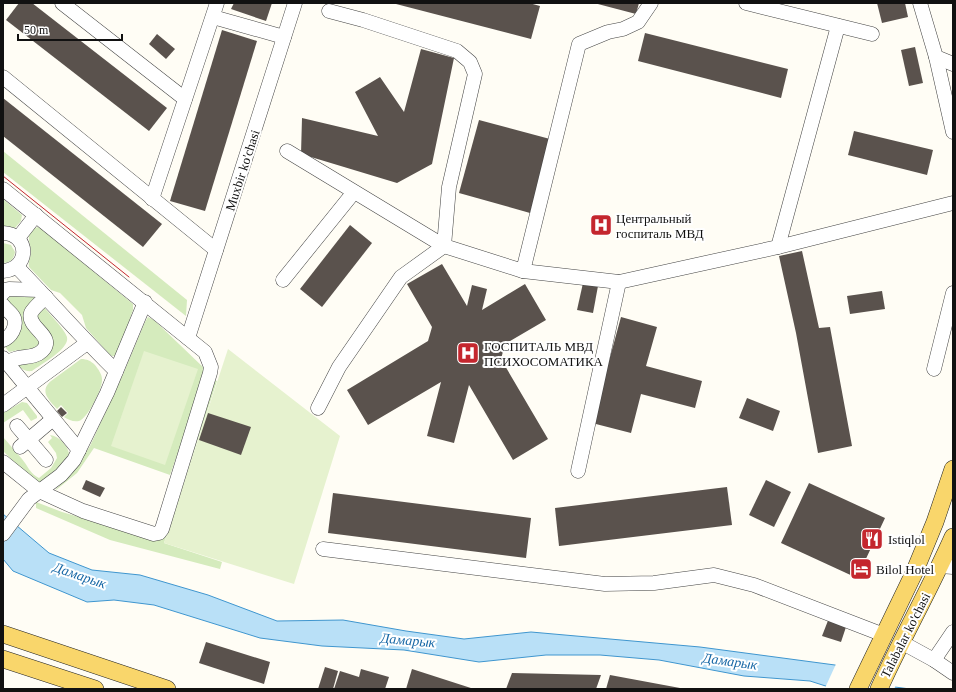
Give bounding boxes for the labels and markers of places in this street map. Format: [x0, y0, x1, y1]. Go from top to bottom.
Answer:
place label: Центральный госпиталь МВД [616, 211, 704, 241]
hospital icon: Центральный госпиталь МВД [588, 212, 614, 238]
place label: ГОСПИТАЛЬ МВД ПСИХОСОМАТИКА [484, 339, 604, 369]
hospital icon: ГОСПИТАЛЬ МВД ПСИХОСОМАТИКА [455, 340, 481, 366]
restaurant icon: Istiqlol [859, 526, 885, 552]
place label: Istiqlol [888, 532, 925, 547]
hotel icon: Bilol Hotel [848, 556, 874, 582]
place label: Bilol Hotel [876, 562, 935, 577]

